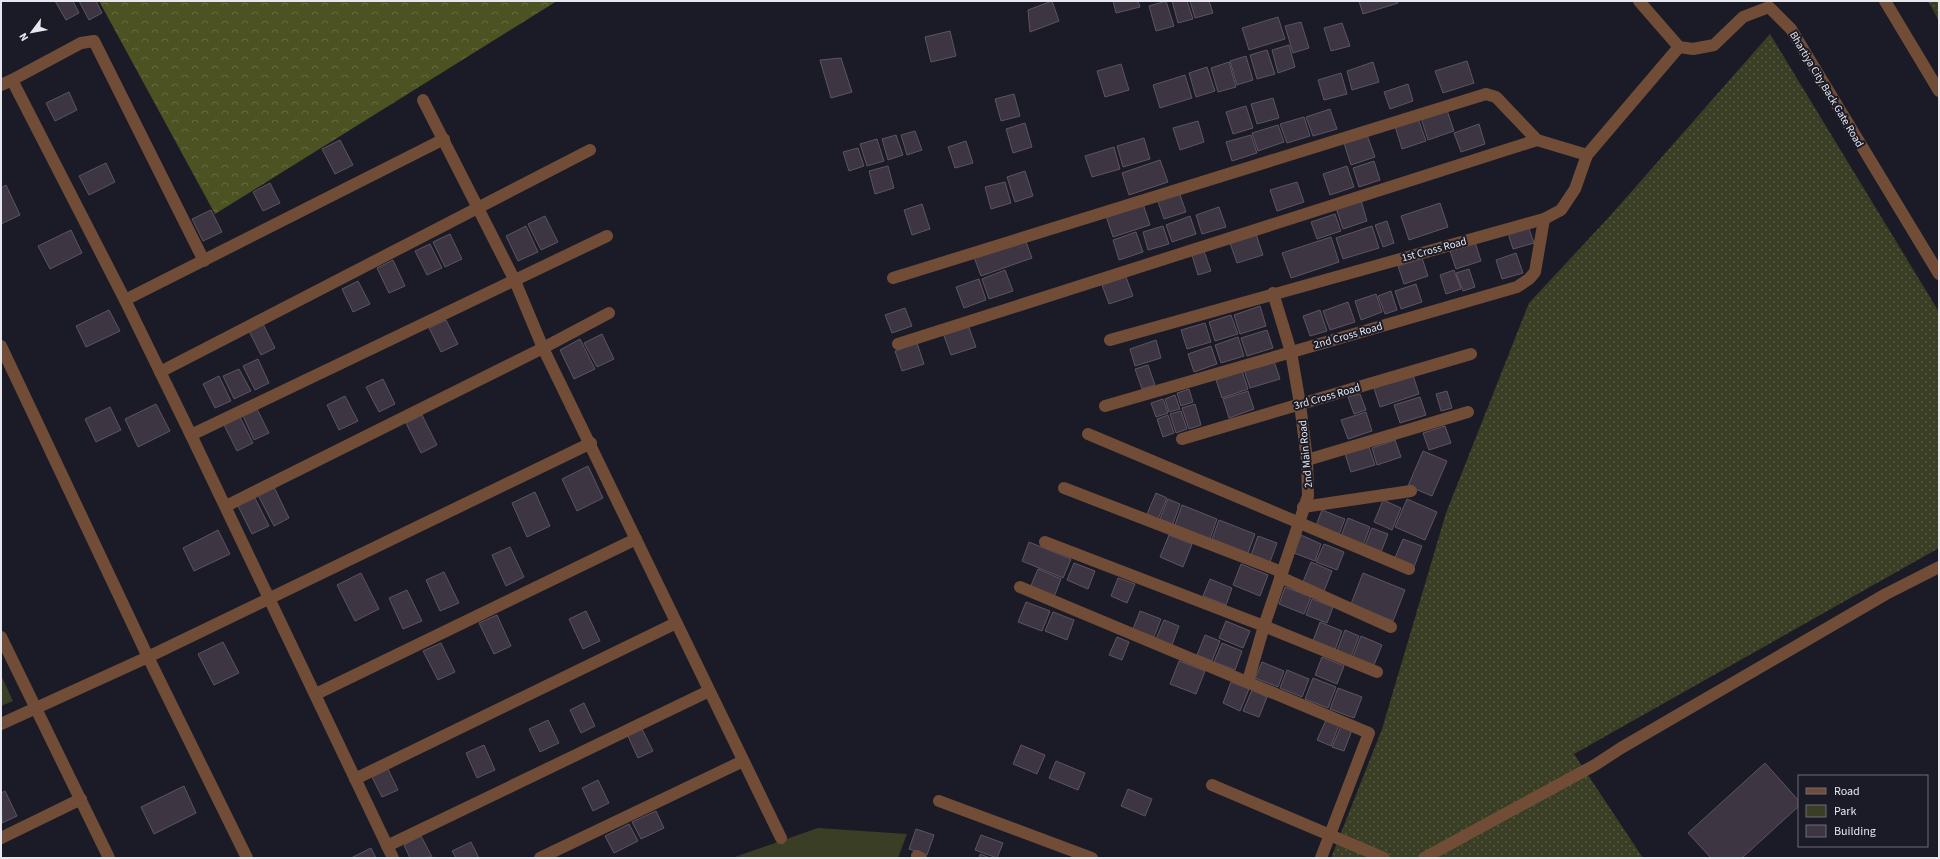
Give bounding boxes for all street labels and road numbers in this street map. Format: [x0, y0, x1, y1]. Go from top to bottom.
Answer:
street label: Bhartiya City Back Gate Road [1786, 29, 1867, 150]
street label: 1st Cross Road [1400, 234, 1468, 265]
street label: 2nd Cross Road [1312, 319, 1384, 352]
street label: 3rd Cross Road [1292, 380, 1362, 413]
street label: 2nd Main Road [1295, 419, 1316, 488]

